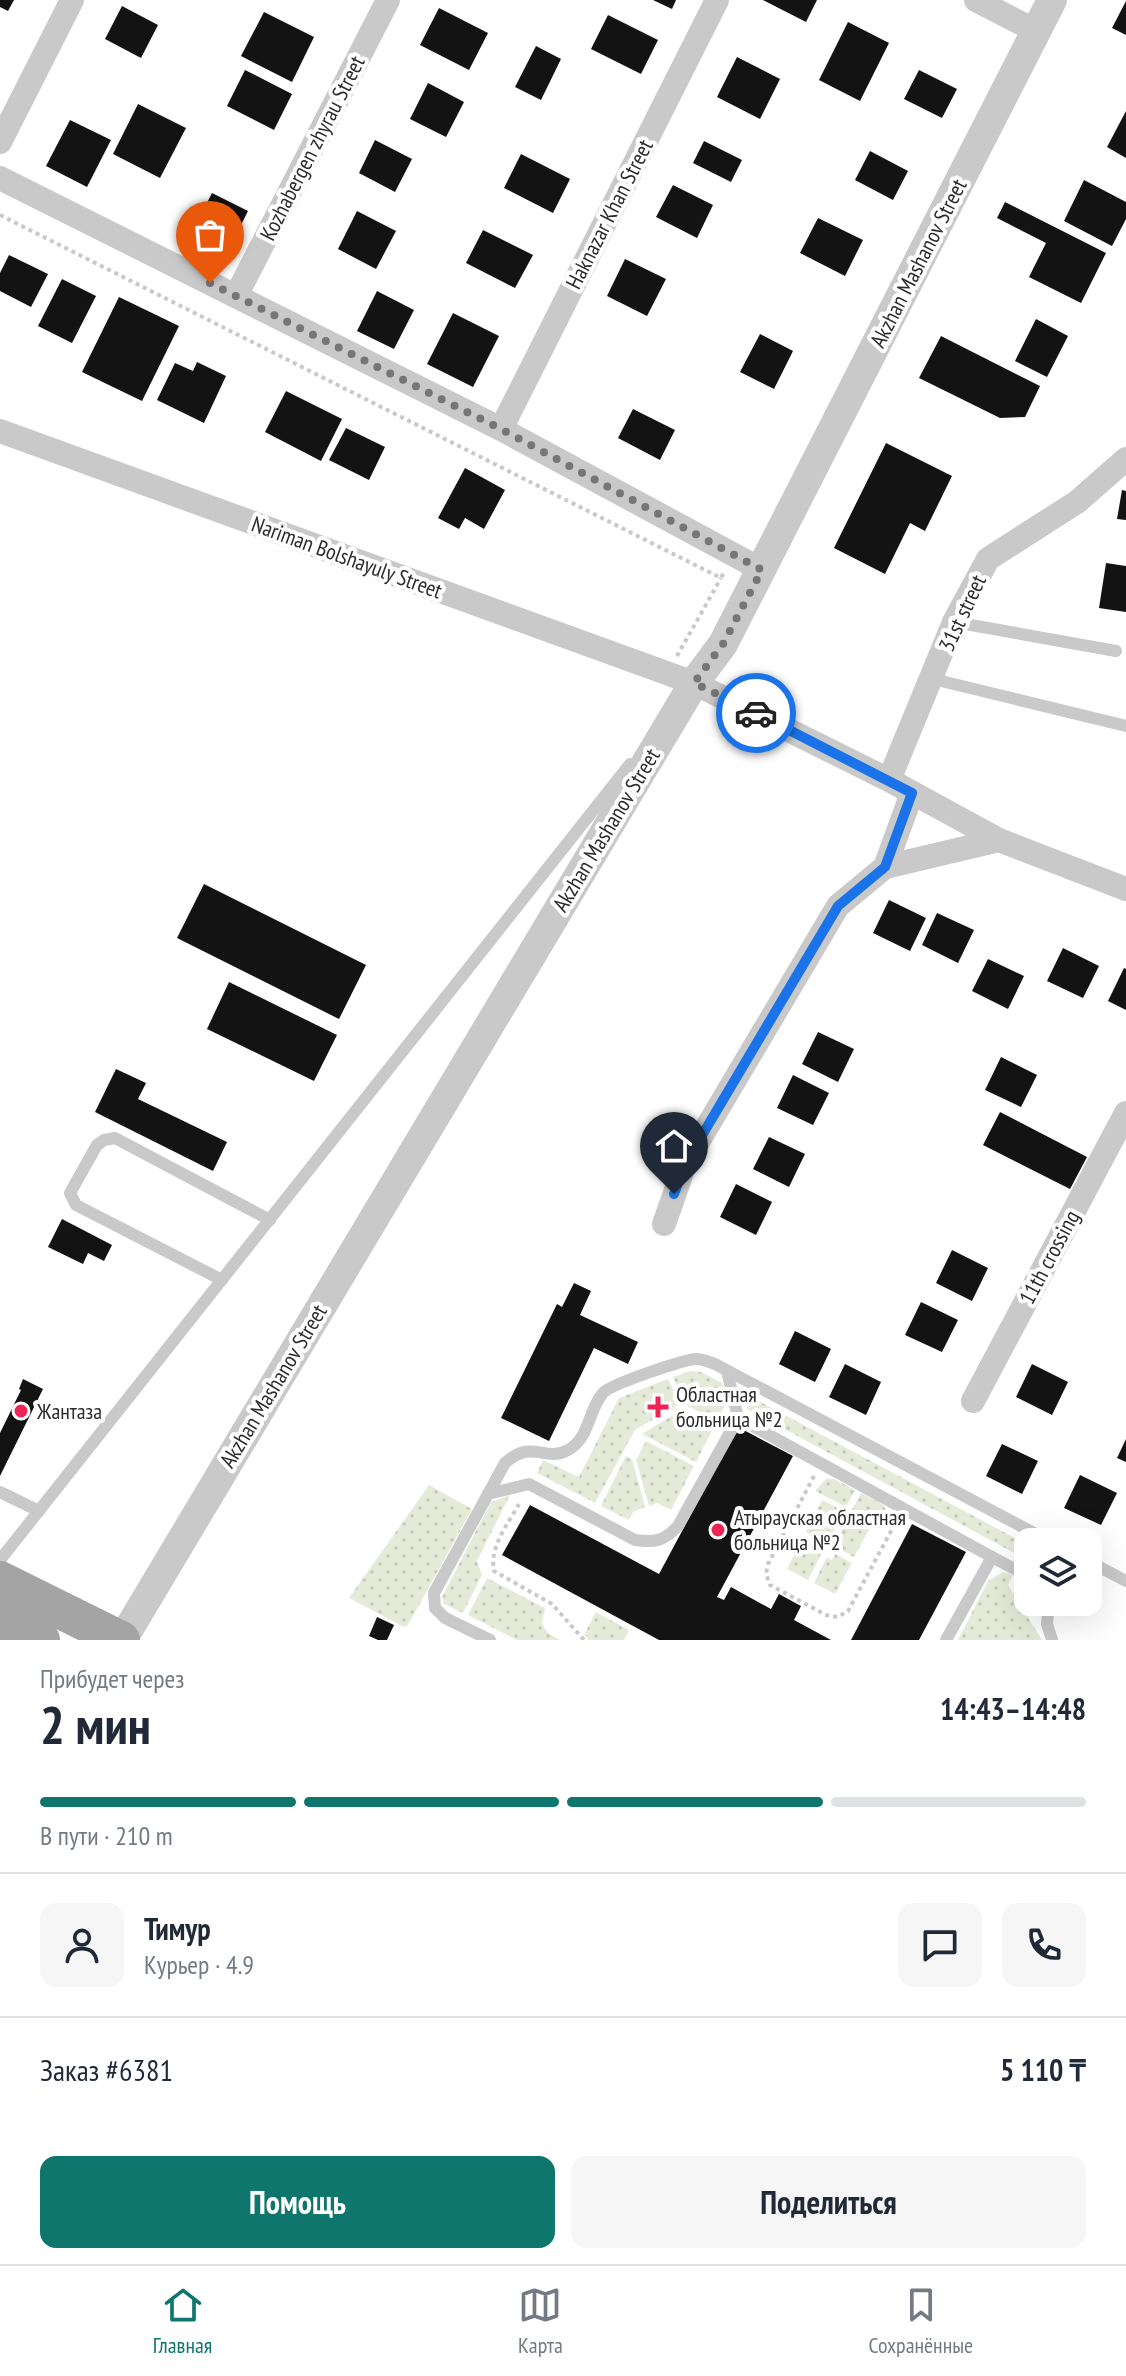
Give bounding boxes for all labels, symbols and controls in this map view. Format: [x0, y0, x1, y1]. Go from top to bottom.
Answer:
street label: Kozhabergen zhyrau Street [253, 51, 371, 245]
street label: Haknazar Khan Street [559, 134, 659, 294]
street label: Akzhan Mashanov Street [863, 174, 973, 352]
pin [176, 201, 244, 283]
icon: bag [188, 213, 232, 257]
street label: Nariman Bolshayuly Street [248, 510, 446, 604]
street label: 31st street [932, 570, 992, 656]
courier [716, 673, 796, 753]
icon: car [734, 691, 778, 735]
street label: Akzhan Mashanov Street [546, 743, 666, 917]
pin [640, 1112, 708, 1194]
icon: home [652, 1124, 696, 1168]
street label: 11th crossing [1013, 1205, 1085, 1309]
street label: Akzhan Mashanov Street [213, 1299, 333, 1473]
place label: Областная больница №2 [676, 1380, 783, 1433]
marker: Областная больница №2 [647, 1396, 669, 1418]
place label: Жантаза [36, 1397, 102, 1425]
marker: Жантаза [12, 1402, 30, 1420]
place label: Атырауская областная больница №2 [734, 1503, 906, 1556]
marker: Атырауская областная больница №2 [709, 1521, 727, 1539]
map controls [1014, 1528, 1102, 1616]
button: layers [1014, 1528, 1102, 1616]
text: Прибудет через [40, 1662, 184, 1695]
text: 14:43–14:48 [940, 1689, 1086, 1728]
text: 2 мин [40, 1691, 151, 1758]
text: В пути · 210 m [40, 1819, 173, 1852]
button: person [40, 1903, 124, 1987]
button: chat [898, 1903, 982, 1987]
button: phone [1002, 1903, 1086, 1987]
text: Тимур [144, 1909, 211, 1948]
text: Курьер · 4.9 [144, 1948, 254, 1981]
text: Заказ #6381 [40, 2050, 173, 2089]
text: 5 110 ₸ [1000, 2050, 1086, 2089]
button: Помощь [40, 2156, 555, 2248]
button: Поделиться [571, 2156, 1086, 2248]
tab: Главная [153, 2283, 212, 2359]
tab: Карта [518, 2283, 563, 2359]
tab: Сохранённые [868, 2283, 973, 2359]

